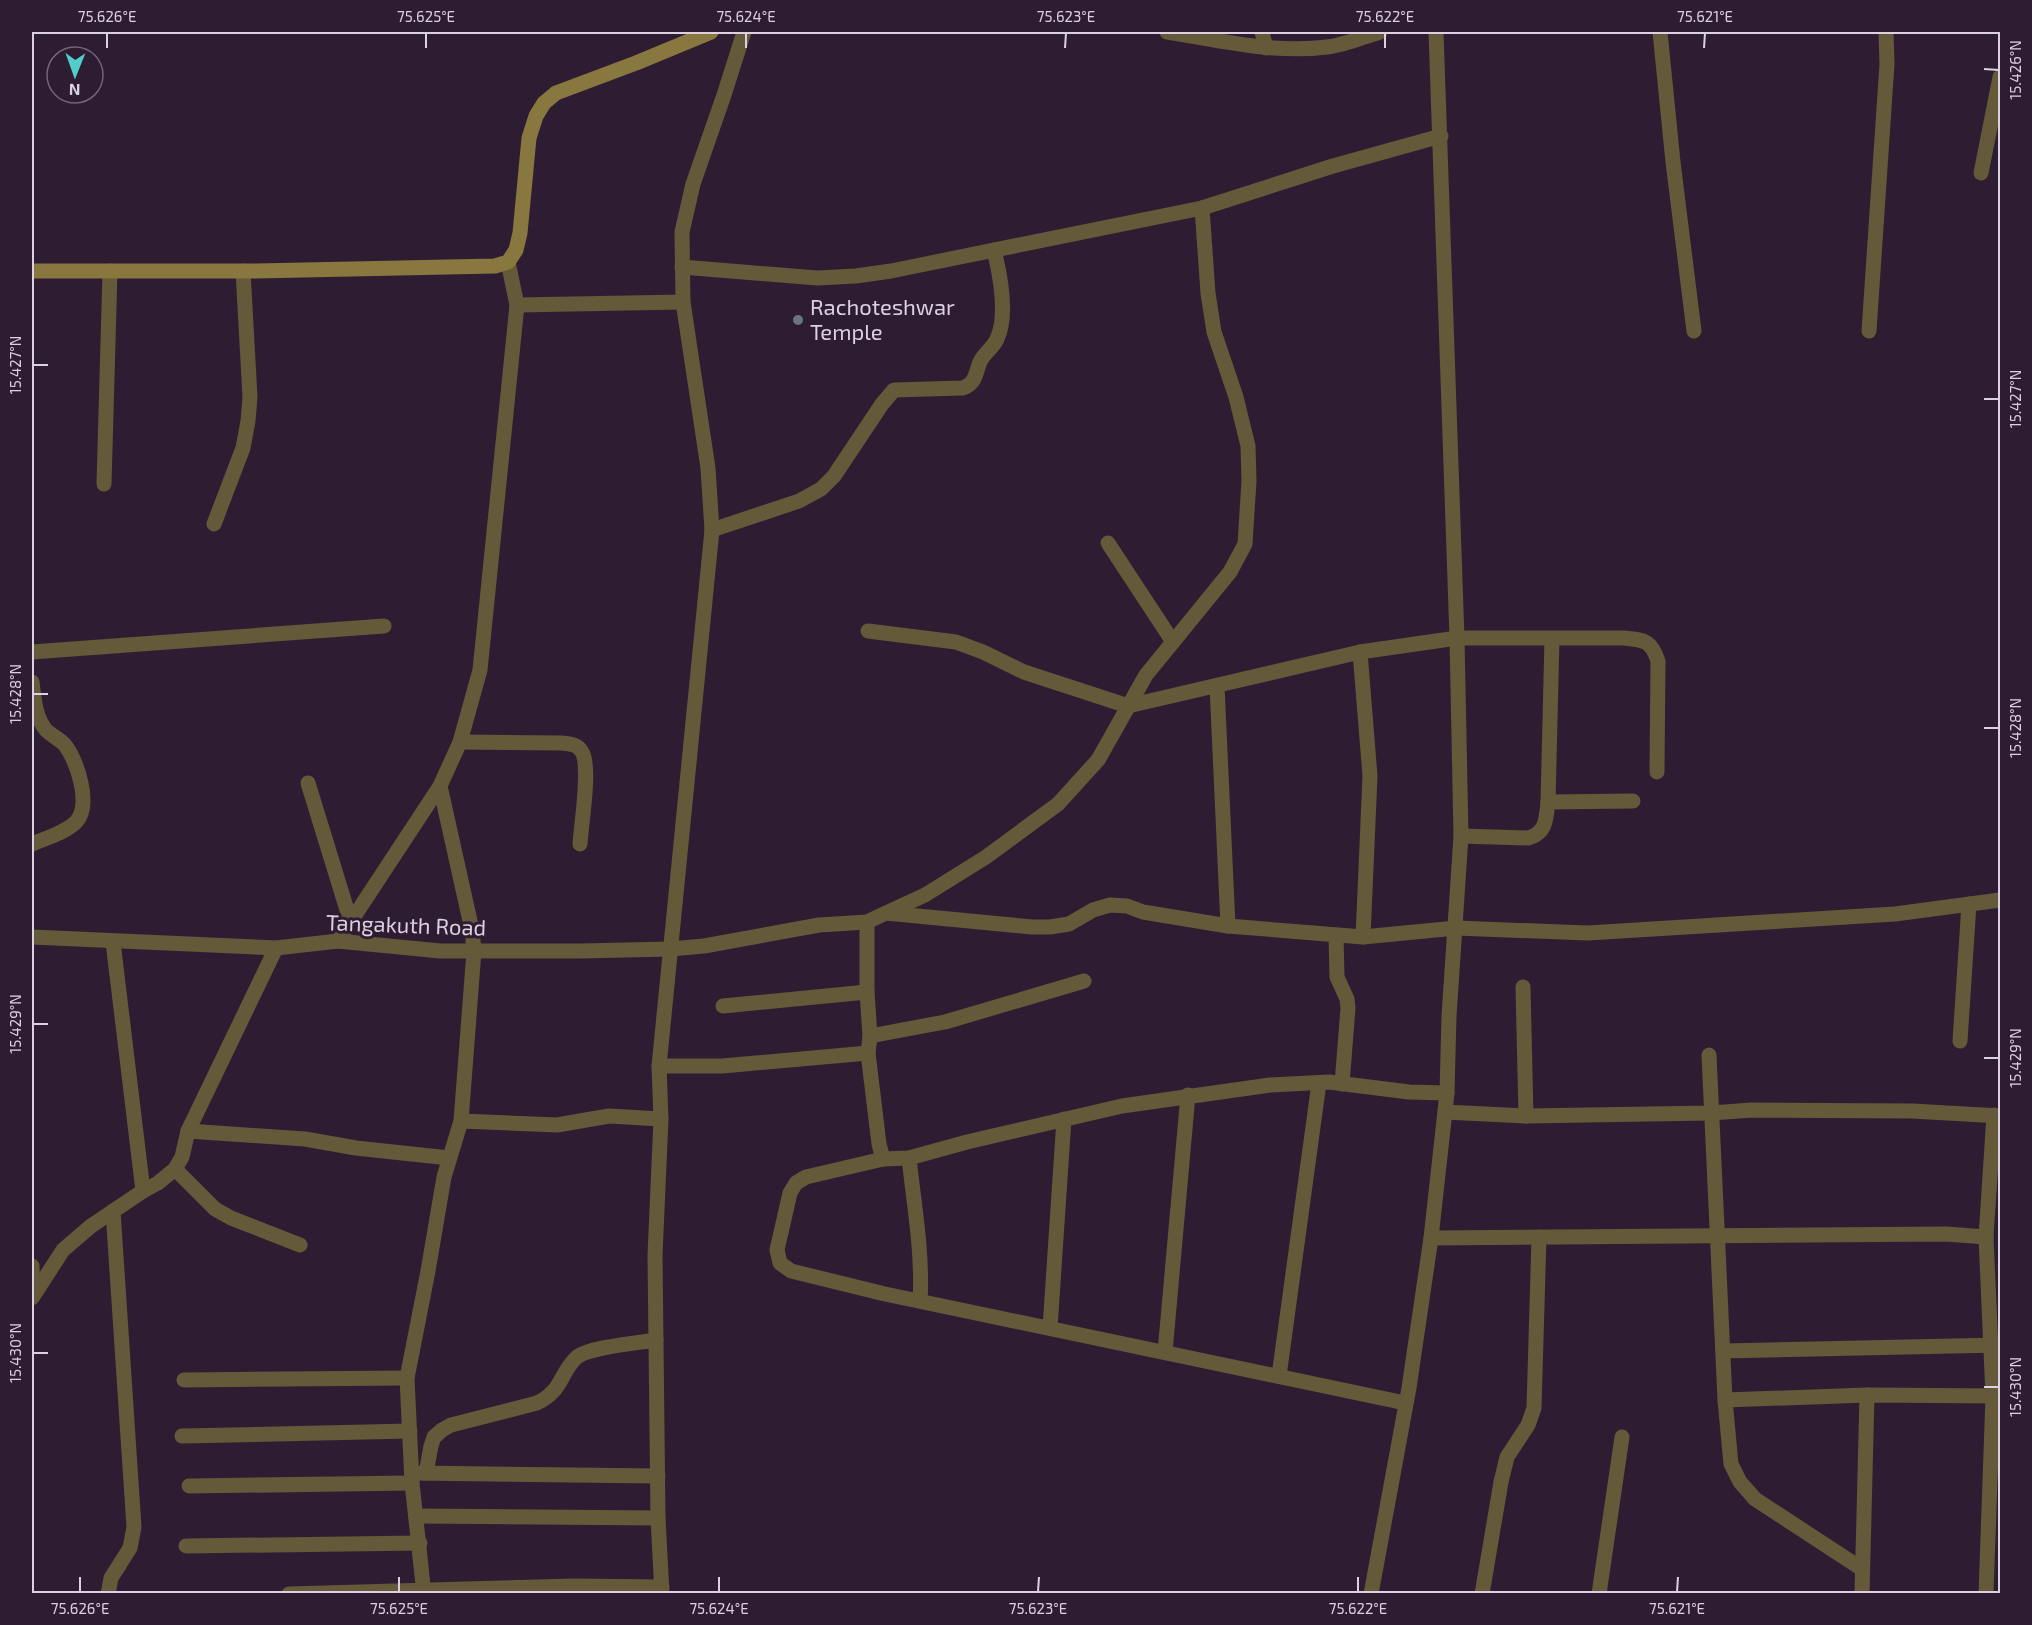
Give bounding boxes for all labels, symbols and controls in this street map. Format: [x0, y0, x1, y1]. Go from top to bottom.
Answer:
text: 75.626°E [78, 7, 136, 25]
text: 75.625°E [397, 7, 455, 25]
text: 75.624°E [716, 7, 776, 25]
text: 75.623°E [1037, 7, 1095, 25]
text: 75.622°E [1356, 7, 1414, 25]
text: 75.621°E [1677, 7, 1733, 25]
text: 15.426°N [2006, 40, 2024, 100]
north arrow [45, 45, 105, 105]
text: N [69, 81, 81, 100]
place label: Rachoteshwar Temple [810, 293, 955, 344]
marker: Rachoteshwar Temple [791, 313, 805, 327]
text: 15.427°N [6, 336, 24, 394]
text: 15.427°N [2006, 370, 2024, 428]
text: 15.428°N [6, 664, 24, 724]
text: 15.428°N [2006, 698, 2024, 758]
street label: Tangakuth Road [325, 908, 487, 940]
text: 15.429°N [6, 994, 24, 1054]
text: 15.429°N [2006, 1028, 2024, 1088]
text: 15.430°N [6, 1323, 24, 1383]
text: 15.430°N [2006, 1357, 2024, 1417]
text: 75.626°E [51, 1599, 109, 1617]
text: 75.625°E [370, 1599, 428, 1617]
text: 75.624°E [689, 1599, 749, 1617]
text: 75.623°E [1009, 1599, 1067, 1617]
text: 75.622°E [1329, 1599, 1387, 1617]
text: 75.621°E [1649, 1599, 1705, 1617]

